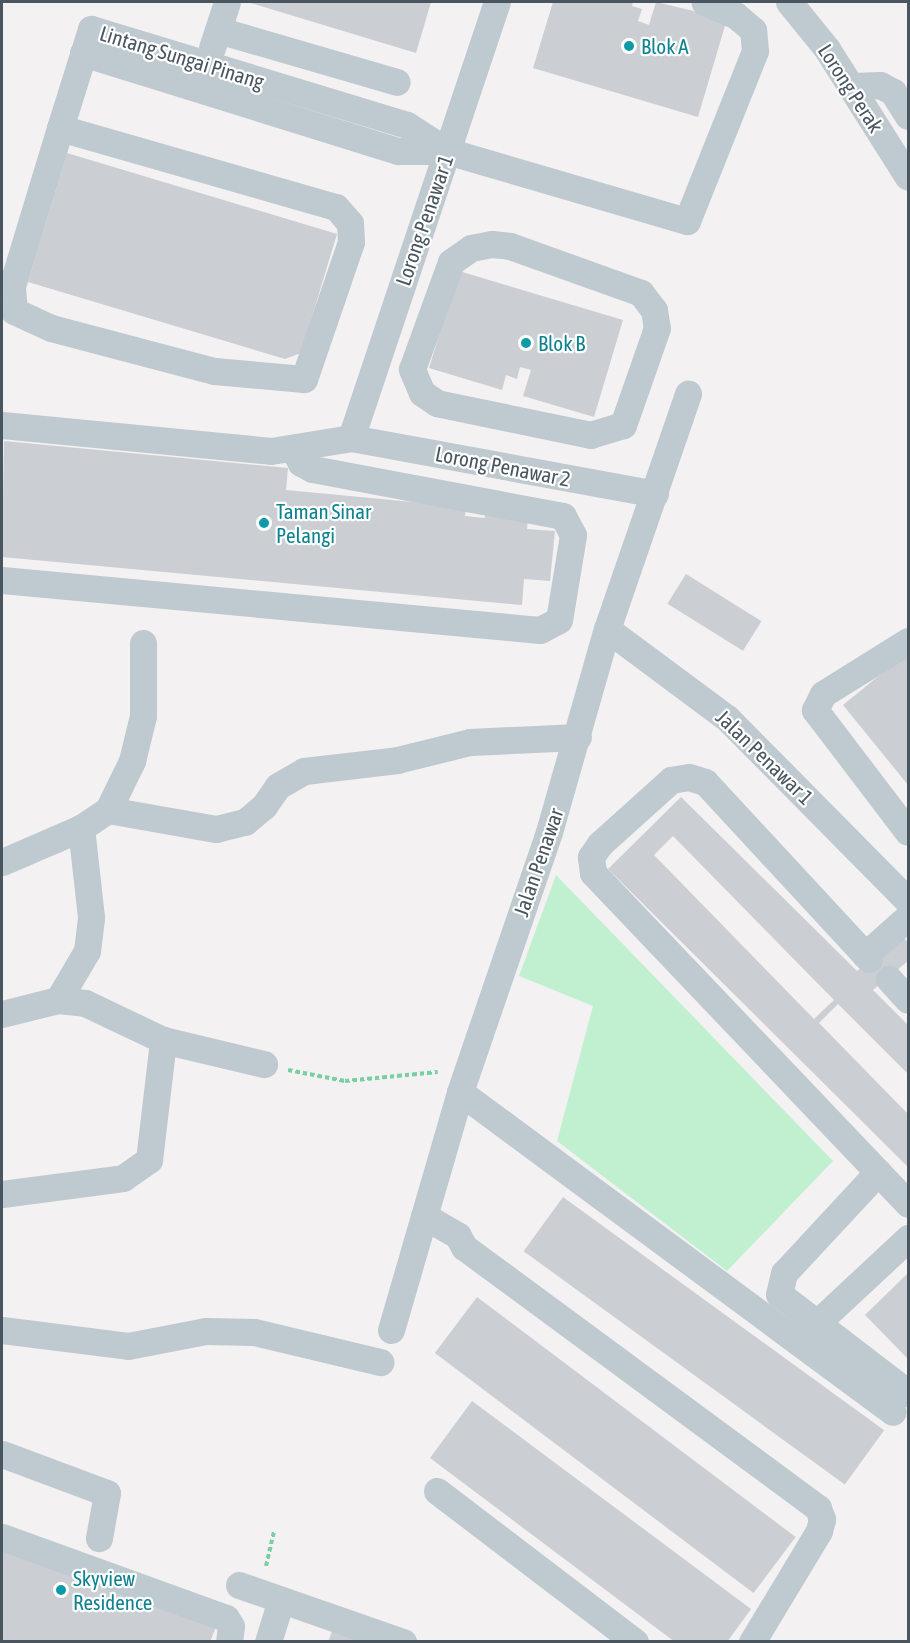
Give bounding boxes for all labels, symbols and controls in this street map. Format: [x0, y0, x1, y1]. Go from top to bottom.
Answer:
street label: Lintang Sungai Pinang [97, 20, 267, 94]
place label: Blok A [641, 33, 689, 59]
marker: Blok A [622, 39, 636, 53]
street label: Lorong Perak [813, 39, 889, 137]
street label: Lorong Penawar 1 [390, 151, 458, 289]
place label: Blok B [538, 330, 585, 356]
marker: Blok B [519, 336, 533, 350]
street label: Lorong Penawar 2 [433, 441, 573, 491]
place label: Taman Sinar Pelangi [276, 498, 371, 548]
marker: Taman Sinar Pelangi [257, 516, 271, 530]
street label: Jalan Penawar 1 [711, 704, 819, 810]
street label: Jalan Penawar [508, 805, 568, 919]
place label: Skyview Residence [73, 1565, 152, 1615]
marker: Skyview Residence [54, 1583, 68, 1597]

